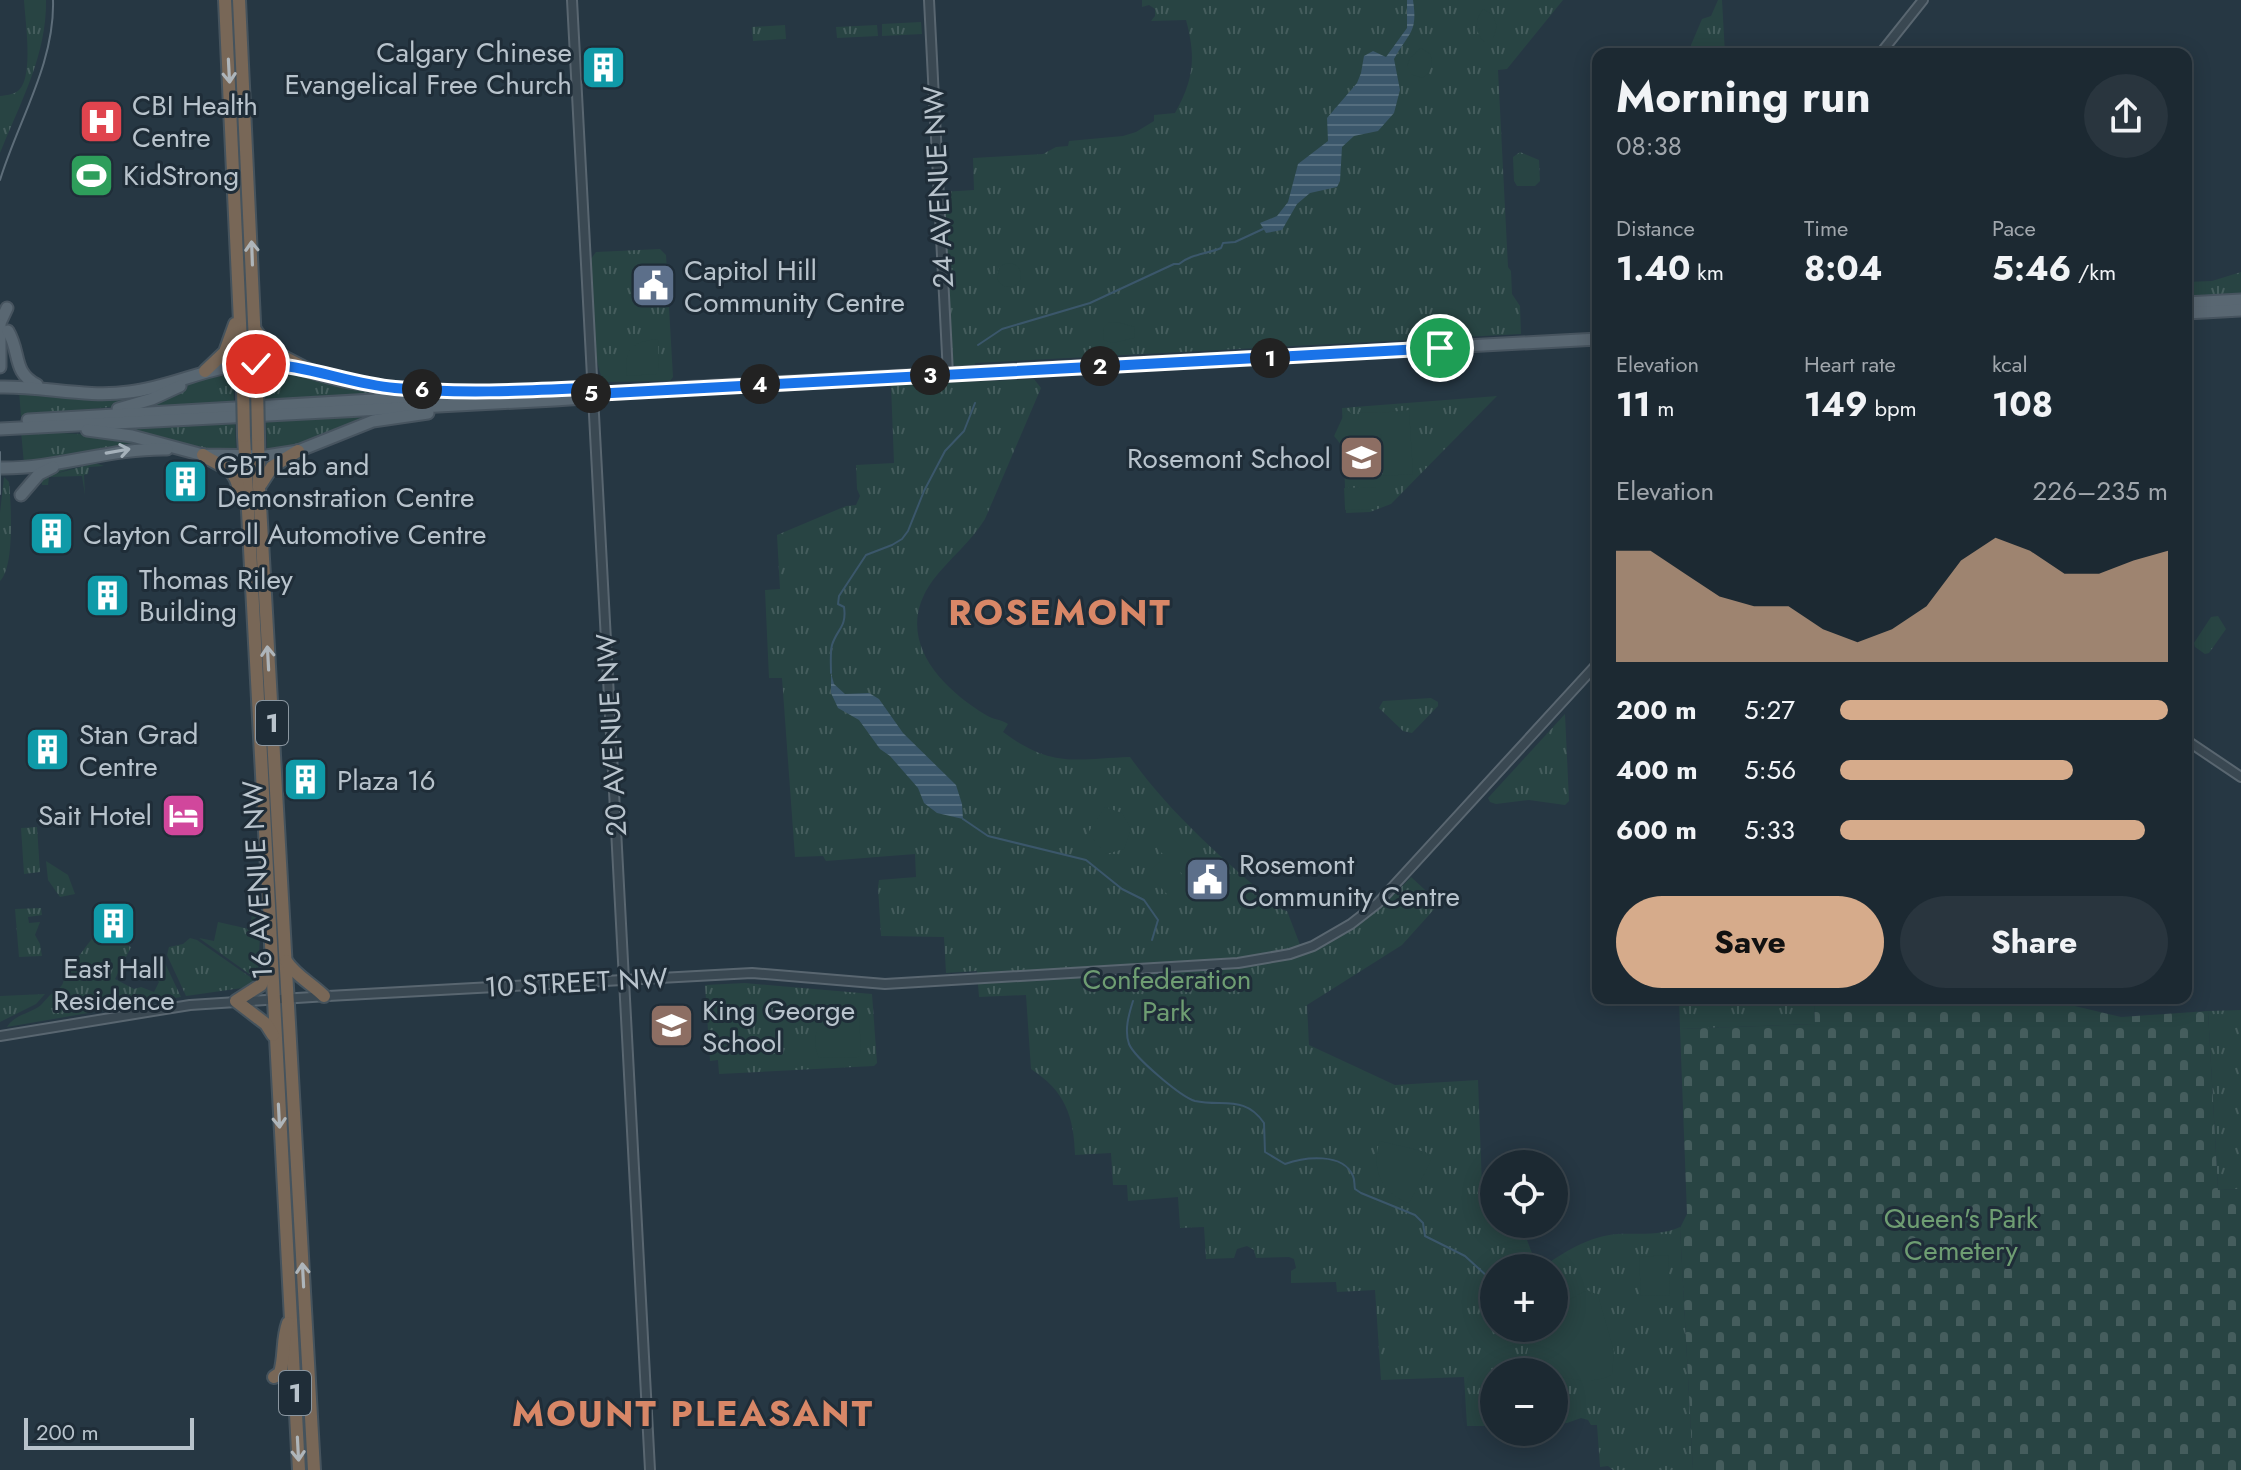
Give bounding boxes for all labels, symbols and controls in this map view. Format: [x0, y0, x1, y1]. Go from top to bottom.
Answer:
place label: Calgary Chinese Evangelical Free Church [285, 32, 572, 105]
building icon: Calgary Chinese Evangelical Free Church [579, 44, 627, 92]
one-way arrow [221, 57, 236, 84]
text: Morning run [1616, 65, 1871, 129]
button: share [2084, 74, 2168, 158]
street label: 24 AVENUE NW [913, 84, 964, 289]
place label: CBI Health Centre [132, 85, 258, 158]
hospital icon: CBI Health Centre [77, 97, 125, 145]
text: 08:38 [1616, 127, 1682, 165]
sports icon: KidStrong [68, 151, 116, 199]
place label: KidStrong [123, 155, 239, 196]
text: Distance [1616, 212, 1695, 244]
text: Time [1804, 212, 1848, 244]
text: Pace [1992, 212, 2036, 244]
one-way arrow [244, 240, 259, 267]
text: 1.40 [1616, 244, 1691, 293]
text: 8:04 [1804, 244, 1883, 293]
text: 5:46 [1992, 244, 2071, 293]
place label: Capitol Hill Community Centre [684, 250, 905, 323]
text: km [1691, 256, 1724, 288]
text: /km [2071, 256, 2116, 288]
public building icon: Capitol Hill Community Centre [629, 262, 677, 310]
pin [1406, 314, 1474, 382]
icon: arrive [1418, 326, 1462, 370]
pin [222, 330, 290, 398]
pin: 1 [1250, 338, 1290, 378]
icon: check [234, 342, 278, 386]
text: 1 [1264, 342, 1276, 374]
pin: 2 [1080, 346, 1120, 386]
text: Elevation [1616, 348, 1699, 380]
text: Heart rate [1804, 348, 1896, 380]
text: kcal [1992, 348, 2028, 380]
text: 2 [1093, 350, 1107, 382]
pin: 3 [910, 355, 950, 395]
text: 3 [923, 359, 937, 391]
pin: 4 [740, 364, 780, 404]
text: 4 [752, 368, 768, 400]
pin: 6 [402, 369, 442, 409]
text: 6 [415, 373, 429, 405]
pin: 5 [571, 373, 611, 413]
text: 5 [584, 377, 598, 409]
text: 11 [1616, 380, 1651, 429]
text: 149 [1804, 380, 1868, 429]
text: 108 [1992, 380, 2053, 429]
text: m [1651, 392, 1674, 424]
text: bpm [1868, 392, 1917, 424]
school or university icon: Rosemont School [1338, 434, 1386, 482]
place label: Rosemont School [1127, 438, 1331, 479]
one-way arrow [105, 443, 130, 458]
place label: GBT Lab and Demonstration Centre [217, 445, 474, 518]
building icon: GBT Lab and Demonstration Centre [162, 457, 210, 505]
text: Elevation [1616, 472, 1714, 510]
text: 226–235 m [2032, 472, 2168, 510]
building icon: Clayton Carroll Automotive Centre [28, 510, 76, 558]
place label: Clayton Carroll Automotive Centre [83, 514, 486, 555]
place label: Thomas Riley Building [139, 559, 293, 632]
building icon: Thomas Riley Building [84, 571, 132, 619]
district label: ROSEMONT [948, 586, 1172, 638]
street label: 20 AVENUE NW [586, 632, 637, 837]
one-way arrow [260, 645, 275, 672]
text: 200 m [1616, 691, 1697, 729]
text: 5:27 [1744, 691, 1795, 729]
road number: 1 [256, 701, 288, 745]
place label: Stan Grad Centre [79, 714, 198, 787]
building icon: Stan Grad Centre [24, 726, 72, 774]
text: 400 m [1616, 751, 1698, 789]
text: 5:56 [1744, 751, 1796, 789]
building icon: Plaza 16 [282, 756, 330, 804]
place label: Plaza 16 [337, 760, 436, 801]
street label: 16 AVENUE NW [232, 779, 283, 980]
hotel icon: Sait Hotel [159, 791, 207, 839]
place label: Sait Hotel [38, 795, 152, 836]
text: 600 m [1616, 811, 1697, 849]
text: 5:33 [1744, 811, 1795, 849]
place label: Rosemont Community Centre [1239, 844, 1460, 917]
public building icon: Rosemont Community Centre [1184, 856, 1232, 904]
button: Save [1616, 896, 1884, 988]
button: Share [1900, 896, 2168, 988]
building icon: East Hall Residence [90, 900, 138, 948]
place label: East Hall Residence [53, 948, 175, 1021]
street label: 10 STREET NW [483, 957, 669, 1008]
park label: Confederation Park [1082, 959, 1252, 1032]
place label: King George School [702, 990, 855, 1063]
school or university icon: King George School [647, 1002, 695, 1050]
one-way arrow [272, 1102, 287, 1129]
map controls [1480, 1150, 1568, 1446]
button: locate [1480, 1150, 1568, 1238]
park label: Queen's Park Cemetery [1884, 1198, 2039, 1271]
button: + [1480, 1254, 1568, 1342]
one-way arrow [295, 1262, 310, 1289]
button: − [1480, 1358, 1568, 1446]
road number: 1 [279, 1371, 311, 1415]
district label: MOUNT PLEASANT [512, 1387, 874, 1439]
scale bar [24, 1414, 194, 1450]
text: 200 m [36, 1416, 99, 1448]
one-way arrow [291, 1435, 306, 1462]

